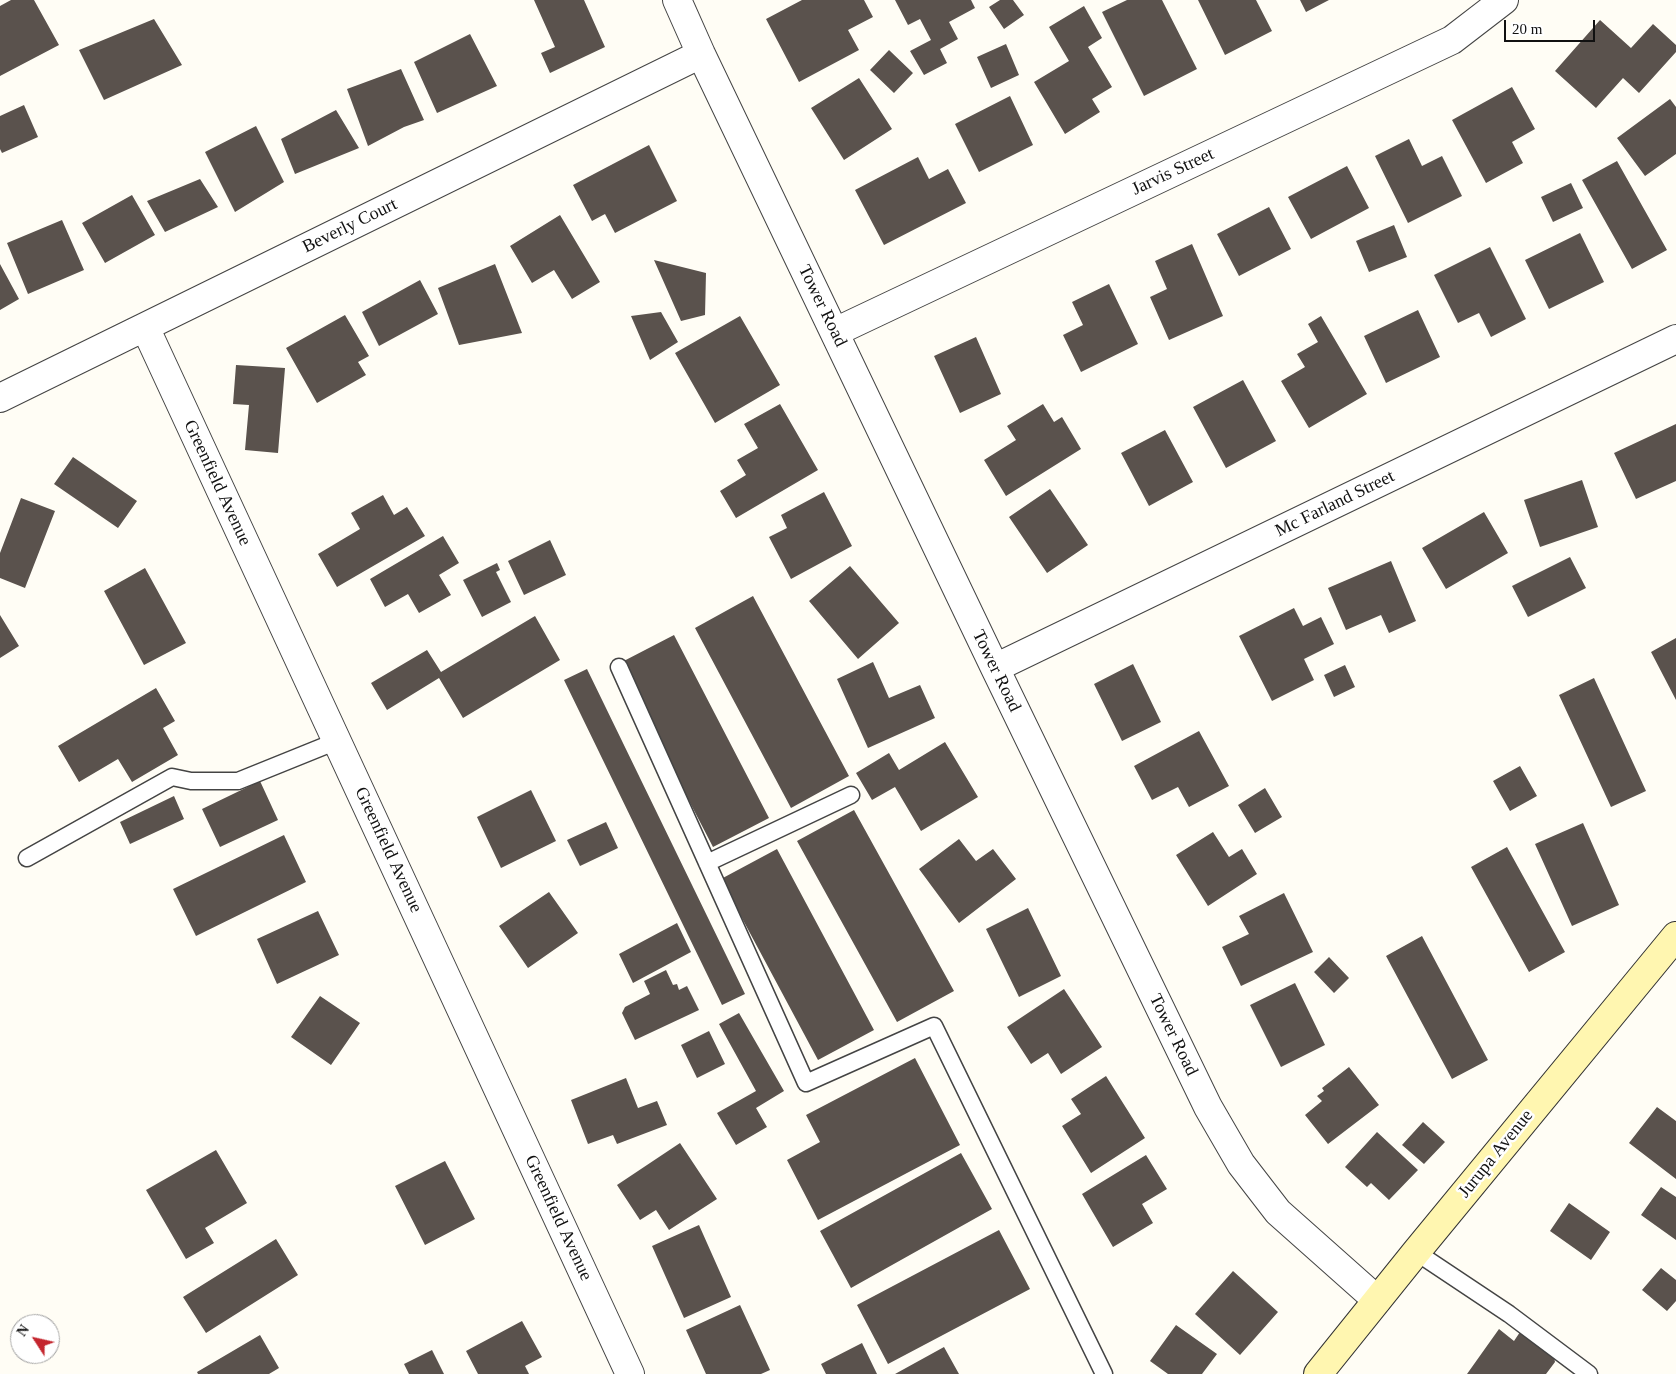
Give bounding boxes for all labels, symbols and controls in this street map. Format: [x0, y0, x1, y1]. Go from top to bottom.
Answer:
scale bar [1506, 10, 1597, 42]
text: 20 m [1512, 21, 1542, 37]
street label: Jarvis Street [1128, 144, 1218, 200]
street label: Beverly Court [299, 194, 401, 258]
street label: Tower Road [793, 262, 851, 350]
street label: Greenfield Avenue [178, 417, 256, 549]
street label: Mc Farland Street [1272, 466, 1398, 542]
street label: Tower Road [967, 627, 1025, 715]
street label: Greenfield Avenue [349, 784, 427, 916]
street label: Tower Road [1144, 991, 1202, 1079]
street label: Jurupa Avenue [1454, 1106, 1538, 1202]
street label: Greenfield Avenue [519, 1152, 597, 1284]
north arrow [10, 1314, 60, 1364]
text: N [14, 1322, 32, 1339]

